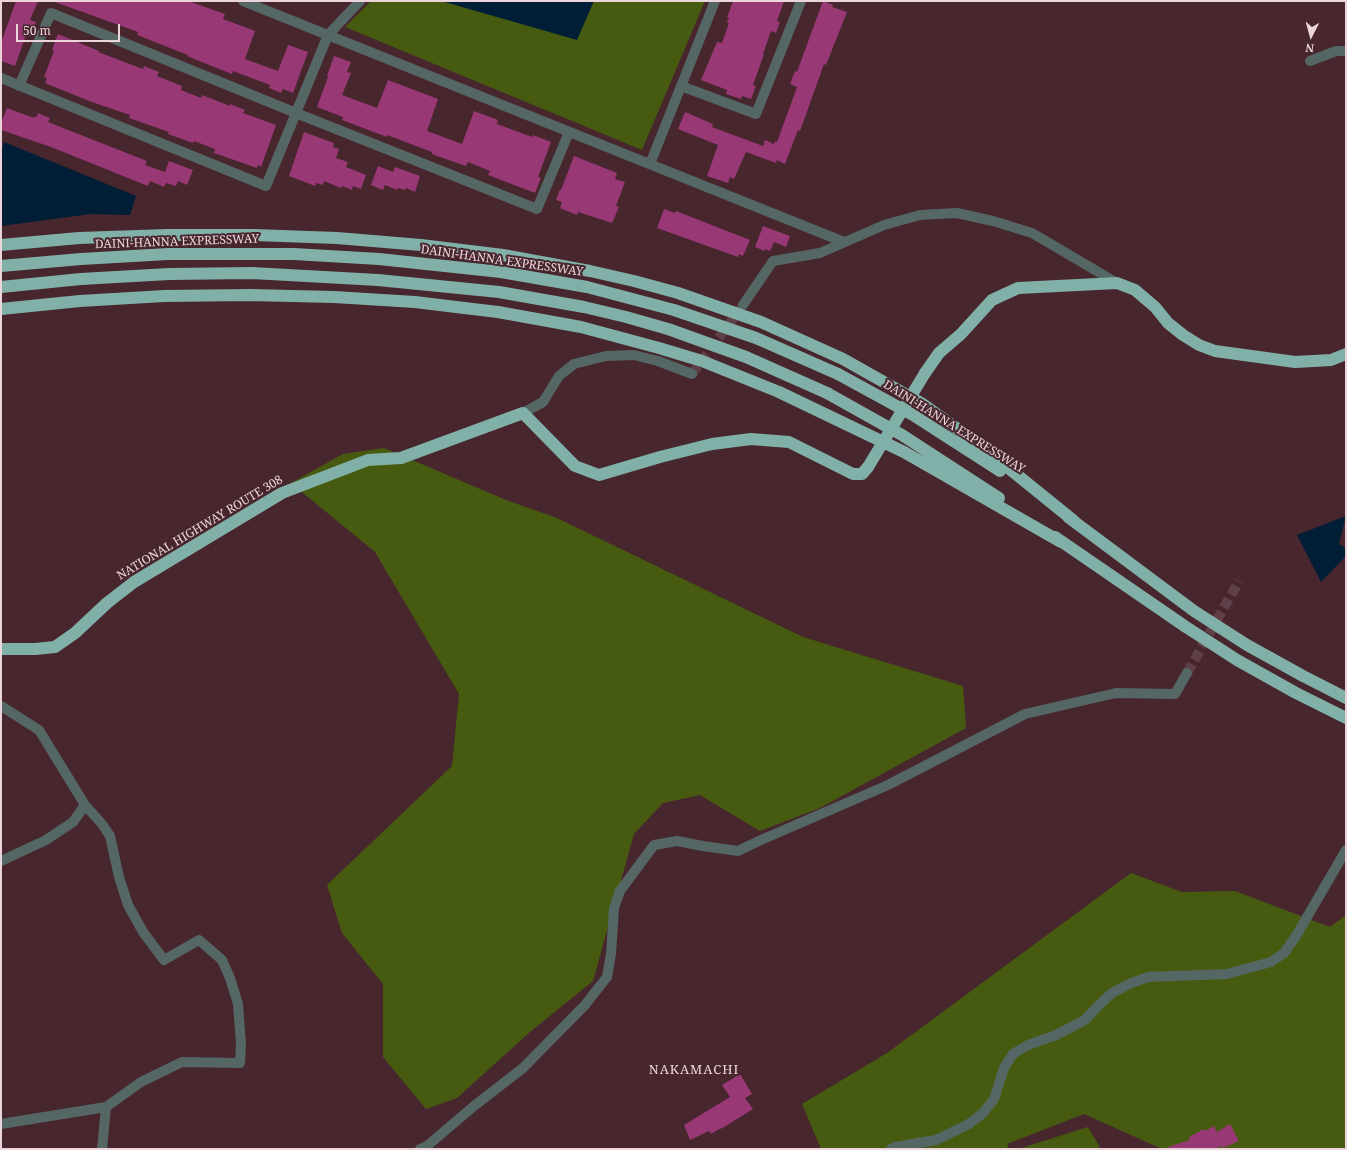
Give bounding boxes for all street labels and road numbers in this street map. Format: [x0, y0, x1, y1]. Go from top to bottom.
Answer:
street label: DAINI-HANNA EXPRESSWAY [95, 232, 259, 252]
street label: DAINI-HANNA EXPRESSWAY [420, 242, 584, 280]
street label: DAINI-HANNA EXPRESSWAY [881, 377, 1027, 477]
street label: NATIONAL HIGHWAY ROUTE 308 [114, 473, 286, 583]

